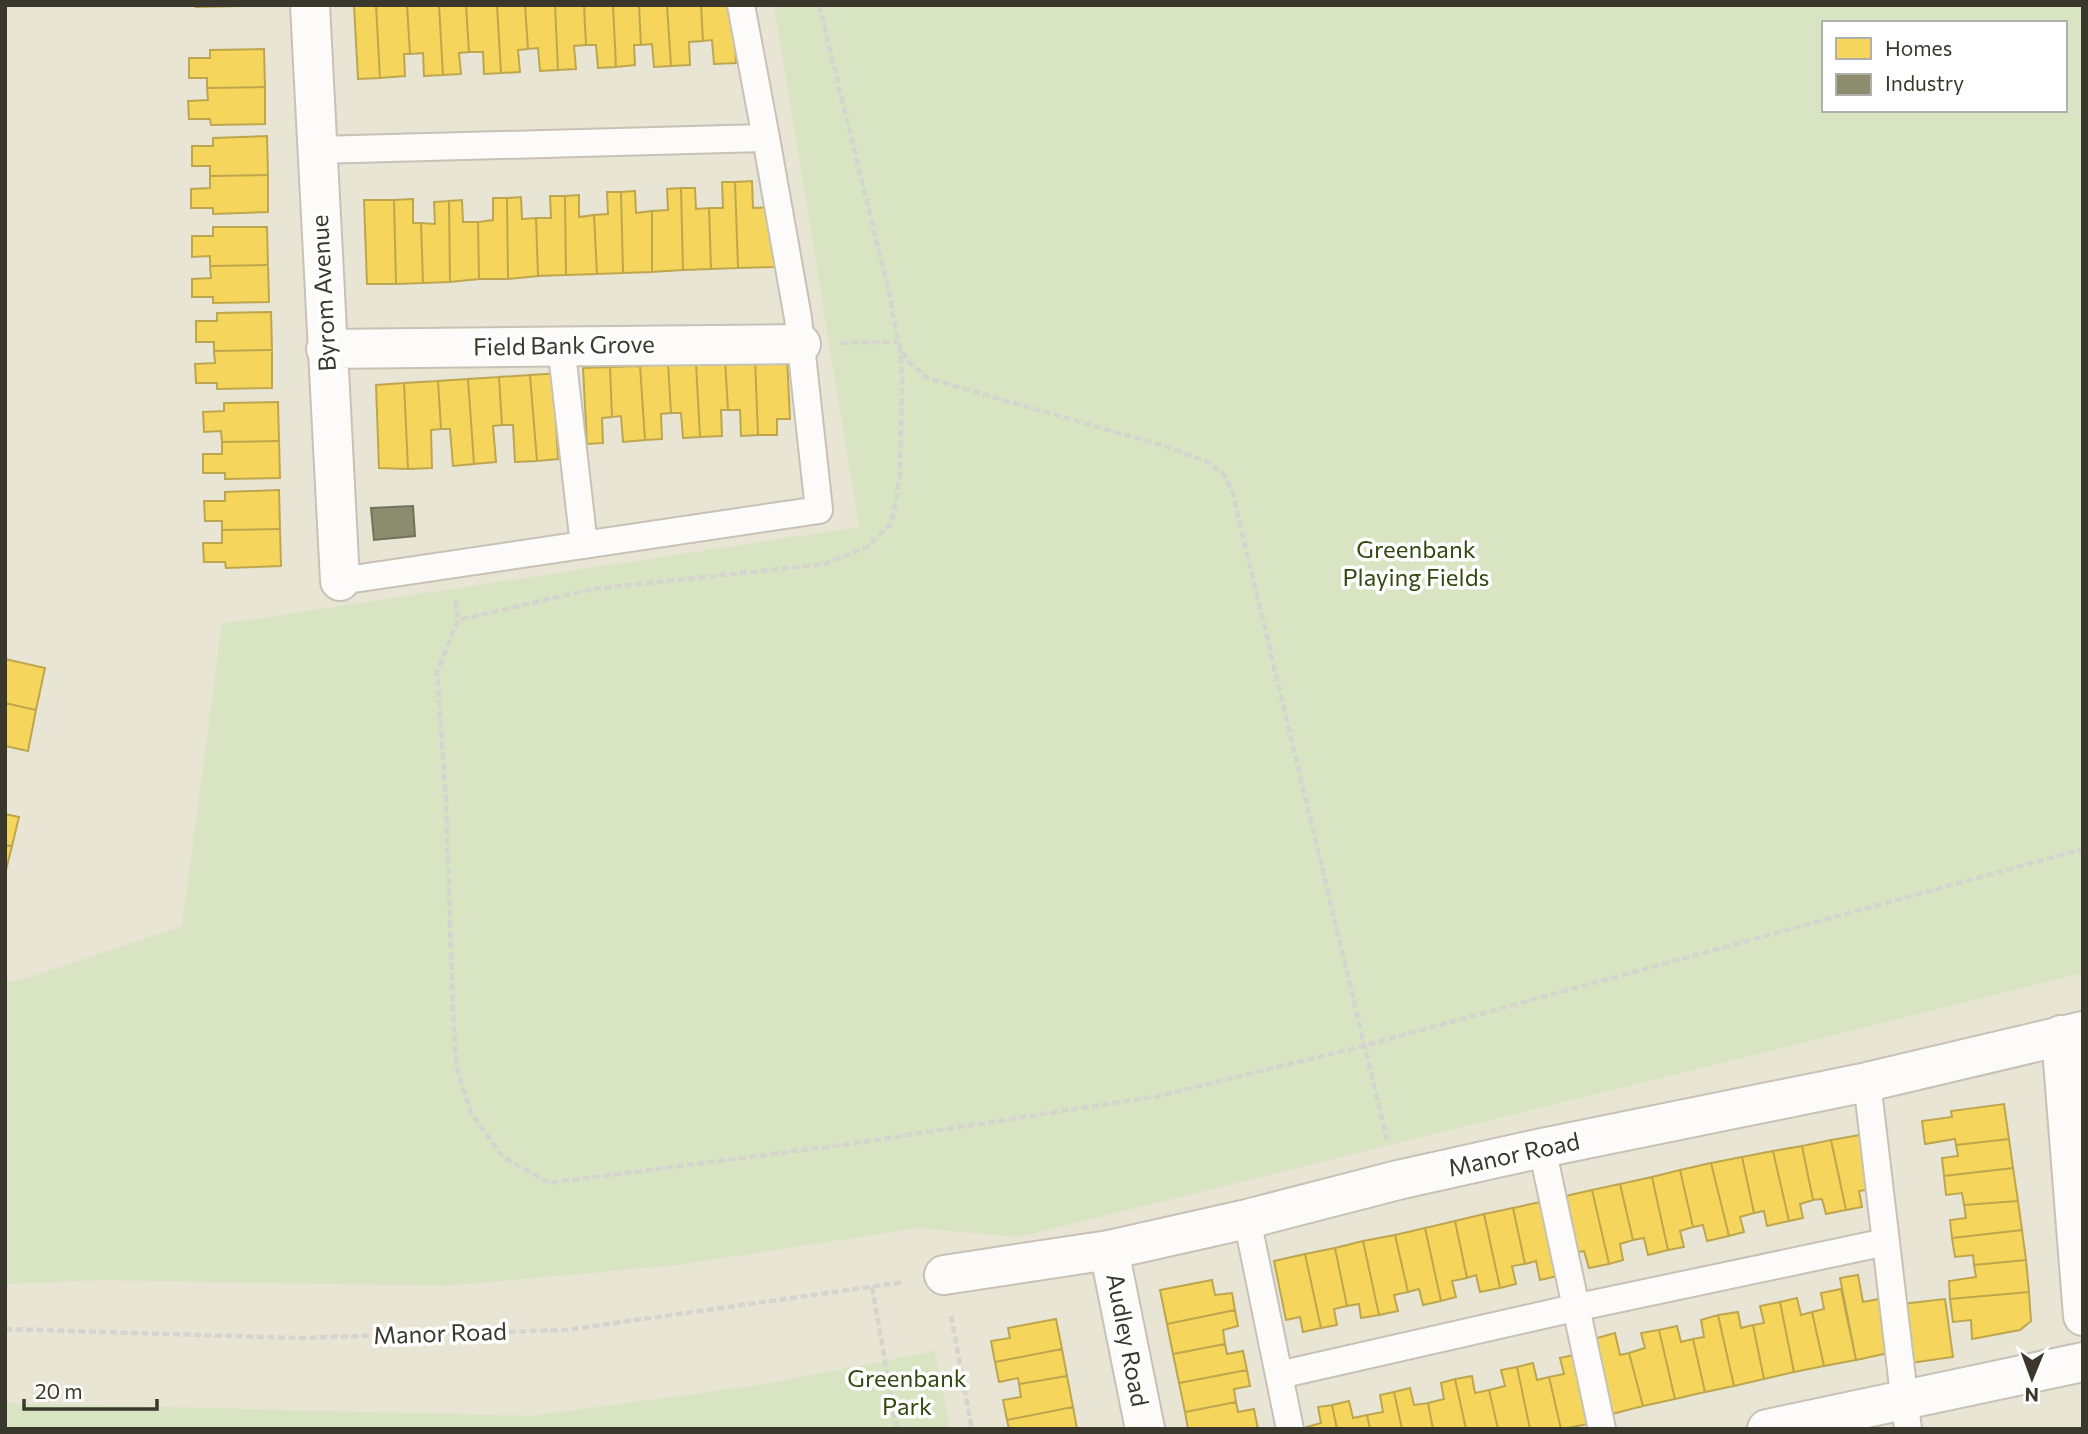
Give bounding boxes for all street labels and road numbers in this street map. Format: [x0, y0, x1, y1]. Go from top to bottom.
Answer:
street label: Byrom Avenue [304, 214, 341, 372]
street label: Field Bank Grove [473, 328, 655, 361]
street label: Manor Road [1445, 1125, 1582, 1182]
street label: Audley Road [1101, 1271, 1156, 1409]
street label: Manor Road [373, 1316, 507, 1349]

